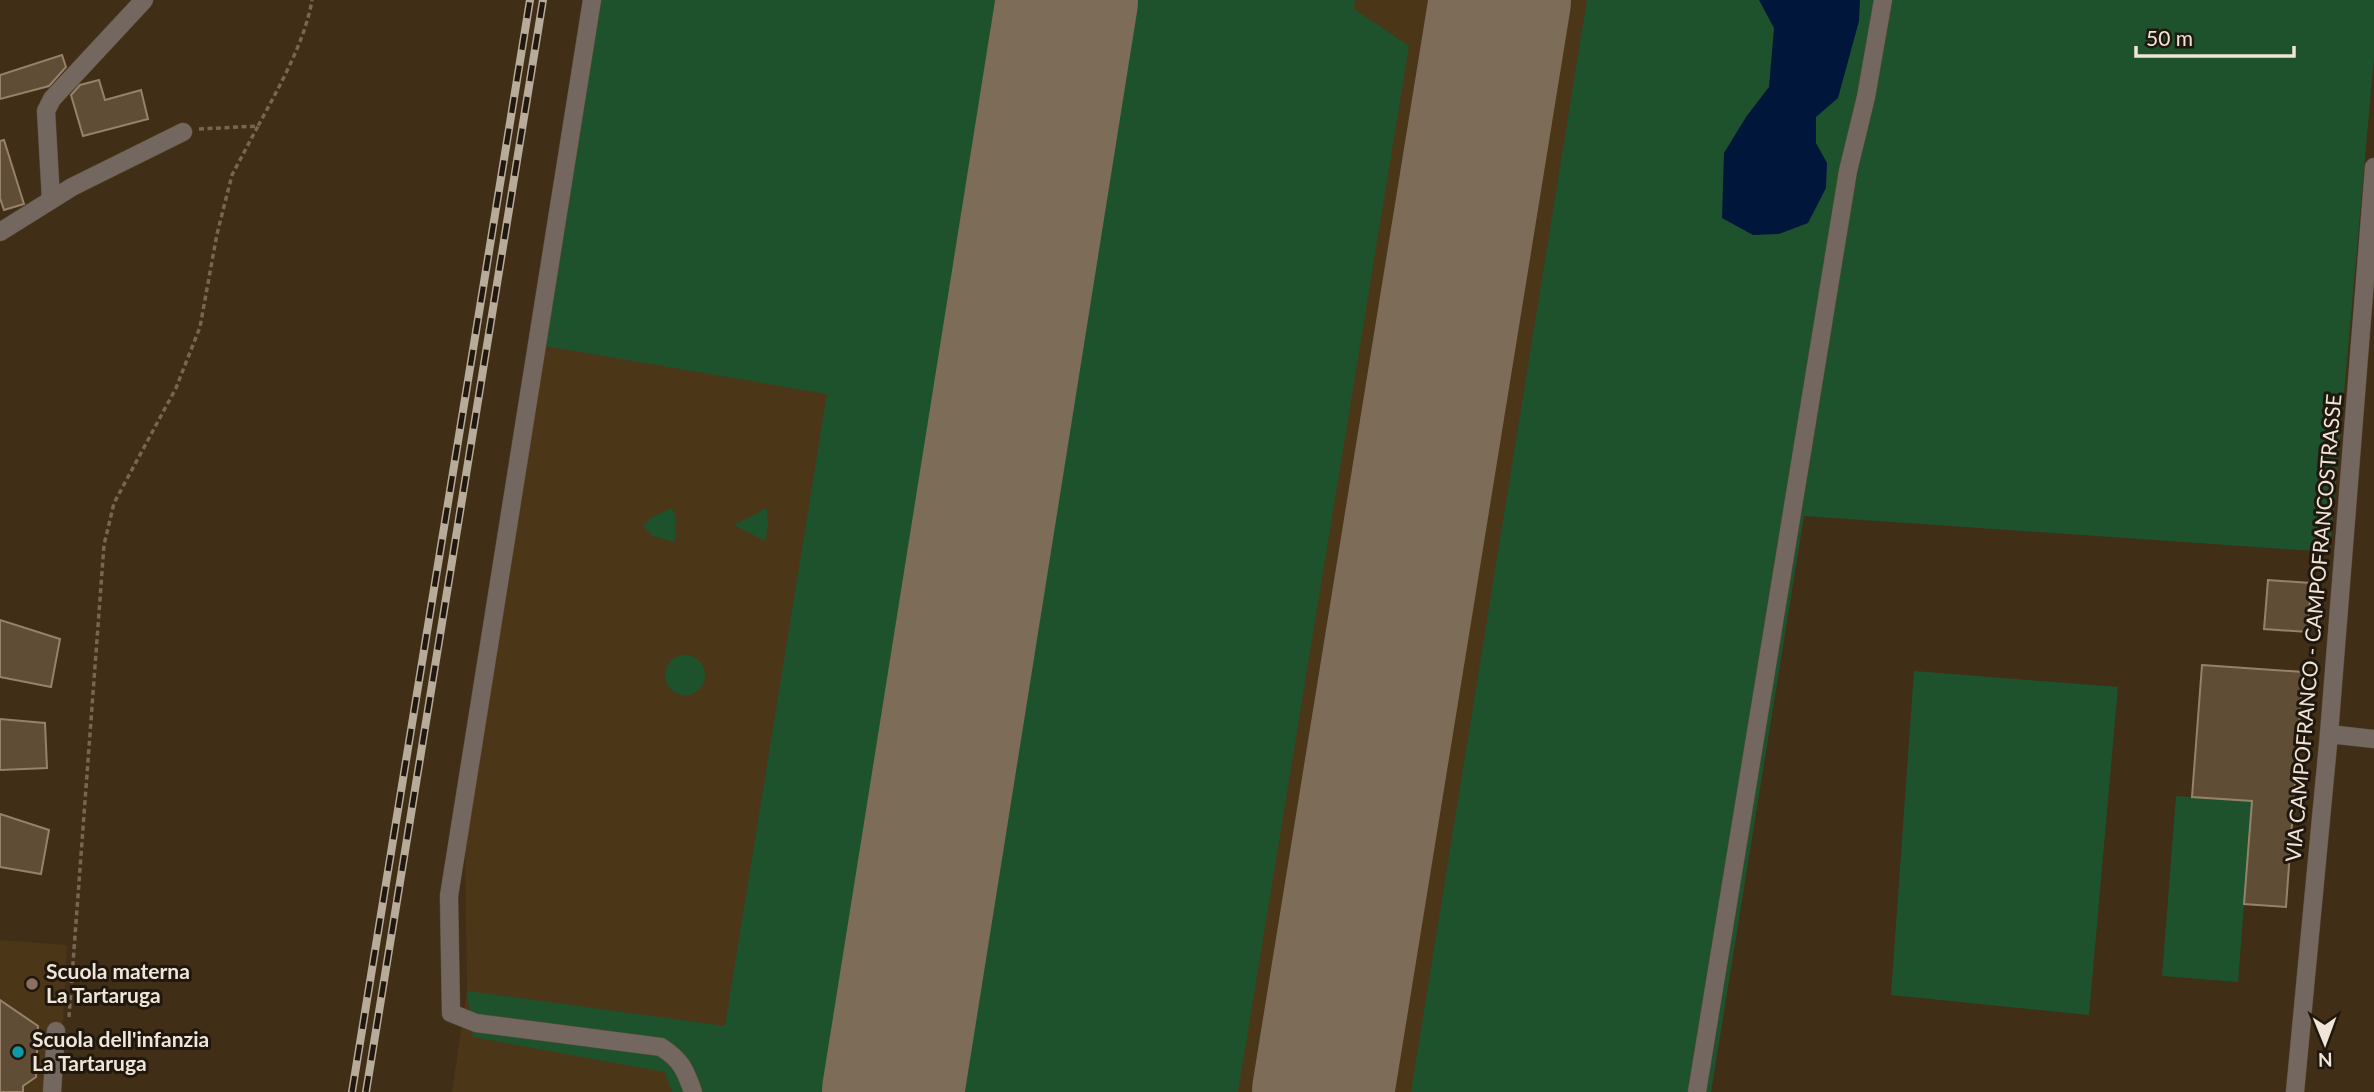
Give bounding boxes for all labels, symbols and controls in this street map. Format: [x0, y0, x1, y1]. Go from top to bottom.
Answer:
scale bar [2136, 14, 2294, 58]
text: 50 m [2146, 25, 2193, 50]
street label: VIA CAMPOFRANCO - CAMPOFRANCOSTRASSE [2280, 393, 2345, 863]
place label: Scuola materna La Tartaruga [46, 958, 190, 1007]
marker: Scuola materna La Tartaruga [24, 976, 40, 992]
north arrow [2290, 1008, 2360, 1078]
place label: Scuola dell'infanzia La Tartaruga [32, 1026, 209, 1075]
marker: Scuola dell'infanzia La Tartaruga [10, 1044, 26, 1060]
text: N [2318, 1049, 2333, 1072]

